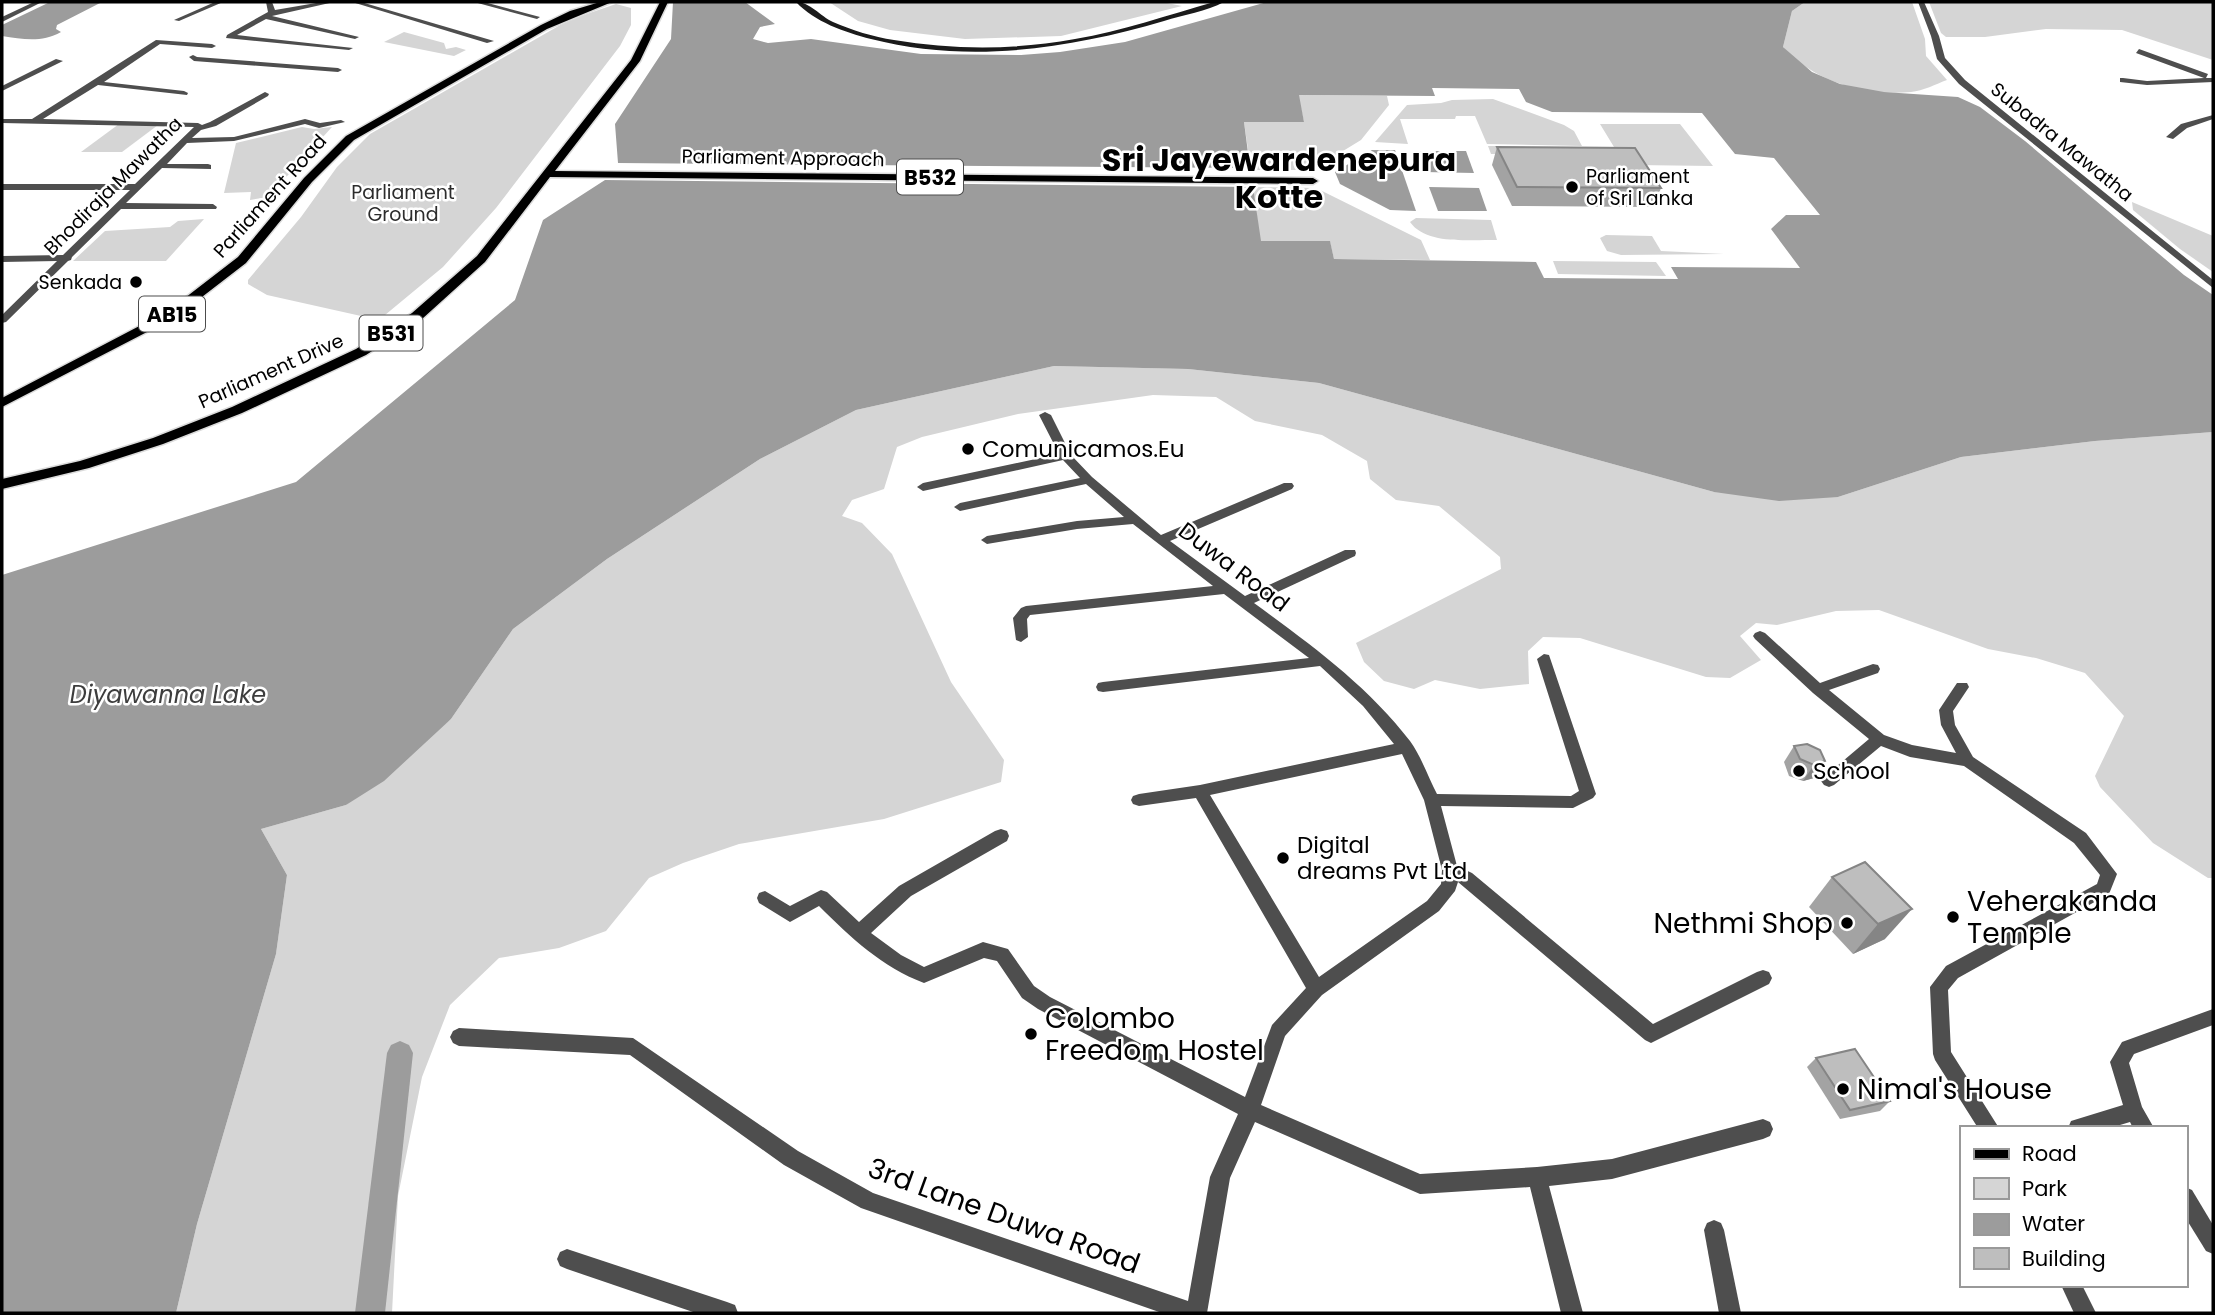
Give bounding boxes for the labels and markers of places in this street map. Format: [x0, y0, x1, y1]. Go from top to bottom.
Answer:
place label: Parliament of Sri Lanka [1586, 163, 1693, 212]
marker: Parliament of Sri Lanka [1564, 179, 1580, 195]
place label: Senkada [39, 269, 122, 296]
marker: Senkada [128, 274, 144, 290]
place label: Comunicamos.Eu [982, 433, 1185, 465]
marker: Comunicamos.Eu [960, 441, 976, 457]
place label: School [1813, 755, 1890, 787]
marker: School [1791, 763, 1807, 779]
place label: Digital dreams Pvt Ltd [1297, 829, 1467, 887]
marker: Digital dreams Pvt Ltd [1275, 850, 1291, 866]
place label: Veherakanda Temple [1967, 882, 2157, 953]
place label: Nethmi Shop [1653, 904, 1833, 943]
marker: Veherakanda Temple [1945, 909, 1961, 925]
marker: Nethmi Shop [1839, 915, 1855, 931]
place label: Colombo Freedom Hostel [1045, 999, 1264, 1070]
marker: Colombo Freedom Hostel [1023, 1026, 1039, 1042]
place label: Nimal's House [1857, 1070, 2052, 1109]
marker: Nimal's House [1835, 1081, 1851, 1097]

